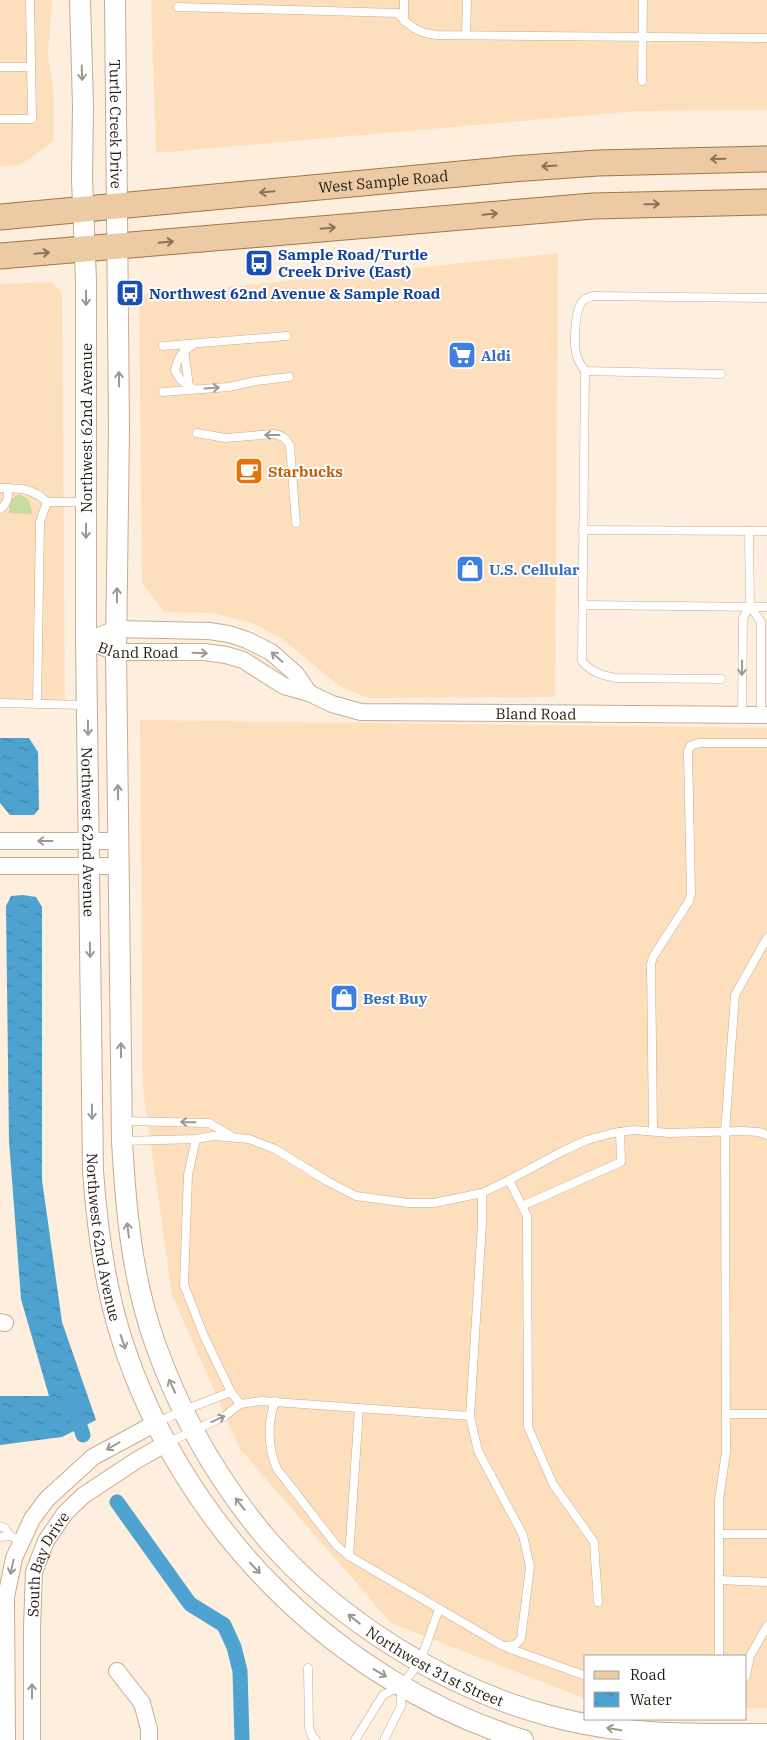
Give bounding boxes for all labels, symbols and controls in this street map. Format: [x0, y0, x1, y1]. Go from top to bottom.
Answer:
street label: Turtle Creek Drive [106, 59, 126, 189]
one-way arrow [77, 65, 87, 81]
one-way arrow [711, 154, 727, 164]
one-way arrow [541, 162, 557, 171]
street label: West Sample Road [318, 166, 449, 197]
one-way arrow [259, 187, 275, 197]
one-way arrow [644, 199, 660, 208]
one-way arrow [482, 209, 498, 219]
one-way arrow [320, 223, 336, 233]
one-way arrow [158, 237, 174, 247]
place label: Sample Road/Turtle Creek Drive (East) [278, 245, 428, 281]
one-way arrow [34, 248, 50, 258]
bus stop icon: Sample Road/Turtle Creek Drive (East) [244, 248, 274, 278]
bus stop icon: Northwest 62nd Avenue & Sample Road [115, 278, 145, 308]
place label: Northwest 62nd Avenue & Sample Road [149, 284, 441, 303]
one-way arrow [81, 290, 91, 306]
supermarket icon: Aldi [447, 340, 477, 370]
street label: Northwest 62nd Avenue [77, 343, 96, 513]
place label: Aldi [481, 346, 511, 365]
one-way arrow [114, 371, 124, 388]
one-way arrow [203, 383, 219, 393]
one-way arrow [264, 430, 280, 440]
cafe icon: Starbucks [234, 456, 264, 486]
place label: Starbucks [268, 462, 343, 481]
one-way arrow [81, 522, 91, 538]
shop icon: U.S. Cellular [455, 554, 485, 584]
place label: U.S. Cellular [489, 560, 580, 579]
one-way arrow [112, 587, 122, 603]
street label: Bland Road [95, 637, 178, 662]
one-way arrow [192, 648, 208, 657]
one-way arrow [270, 651, 283, 663]
one-way arrow [738, 660, 747, 676]
street label: Bland Road [496, 703, 576, 723]
one-way arrow [83, 720, 92, 736]
street label: Northwest 62nd Avenue [78, 747, 99, 917]
one-way arrow [113, 784, 123, 800]
one-way arrow [37, 836, 53, 846]
one-way arrow [85, 942, 95, 958]
shop icon: Best Buy [329, 983, 359, 1013]
place label: Best Buy [363, 989, 428, 1008]
one-way arrow [117, 1042, 126, 1058]
one-way arrow [88, 1104, 97, 1120]
one-way arrow [180, 1117, 196, 1127]
street label: Northwest 62nd Avenue [83, 1153, 125, 1323]
one-way arrow [123, 1222, 133, 1238]
one-way arrow [119, 1334, 128, 1349]
one-way arrow [167, 1379, 177, 1394]
one-way arrow [210, 1413, 225, 1423]
one-way arrow [106, 1442, 121, 1451]
one-way arrow [235, 1498, 246, 1511]
street label: South Bay Drive [23, 1508, 73, 1617]
one-way arrow [7, 1559, 17, 1575]
one-way arrow [249, 1562, 261, 1575]
one-way arrow [348, 1613, 361, 1624]
street label: Northwest 31st Street [363, 1621, 507, 1710]
legend [584, 1655, 747, 1720]
text: Road [630, 1665, 666, 1684]
one-way arrow [372, 1668, 386, 1678]
one-way arrow [27, 1684, 37, 1700]
text: Water [630, 1690, 672, 1709]
one-way arrow [606, 1724, 622, 1734]

